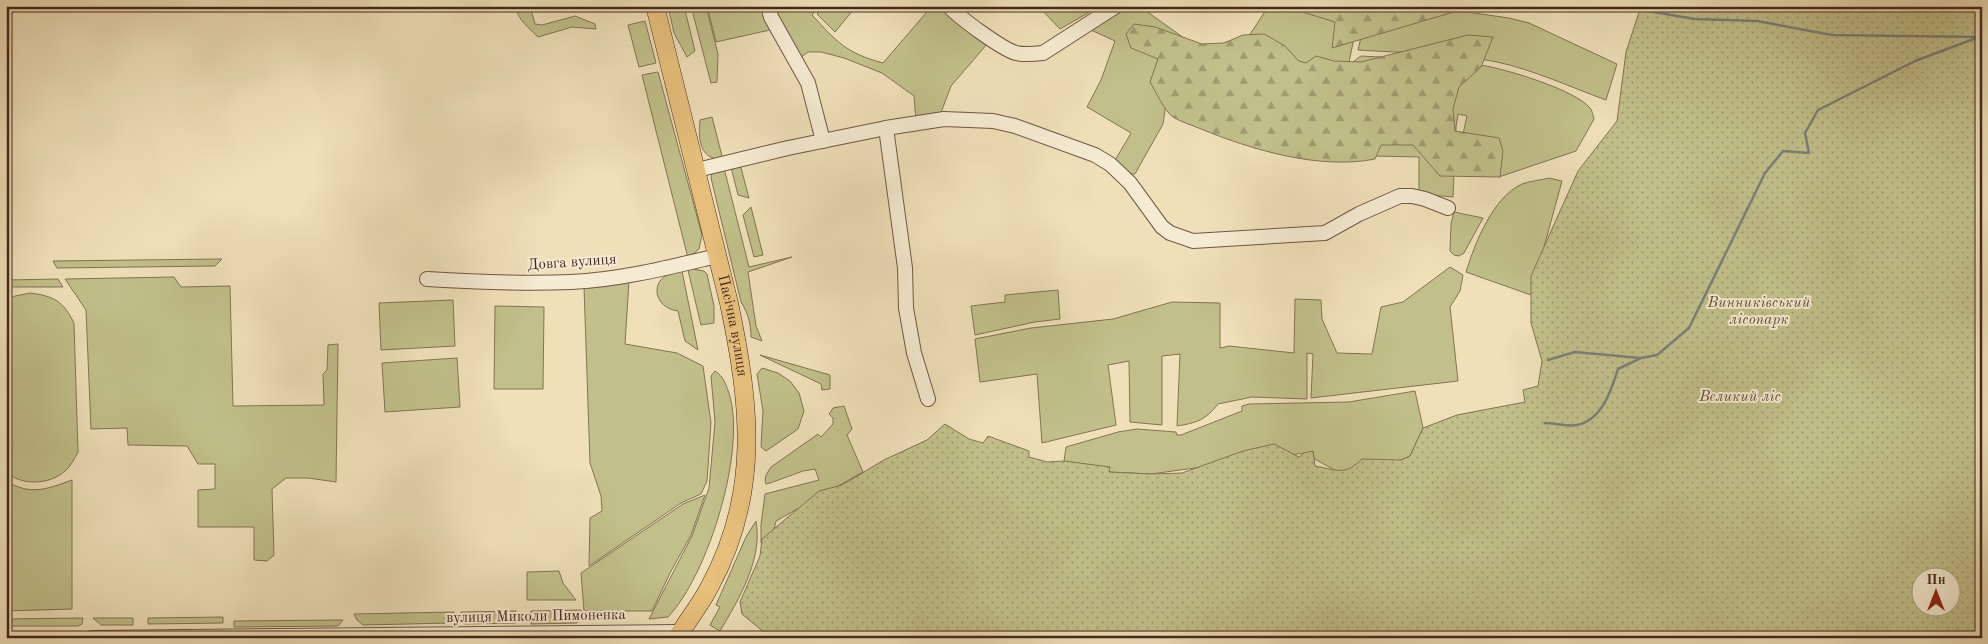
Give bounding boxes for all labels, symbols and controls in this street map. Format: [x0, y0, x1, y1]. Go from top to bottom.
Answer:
street label: Довга вулиця [527, 252, 617, 274]
street label: Пасічна вулиця [715, 273, 750, 378]
park label: Винниківський лісопарк [1707, 296, 1811, 328]
park label: Великий ліс [1698, 390, 1781, 405]
north arrow [1910, 566, 1960, 616]
text: Пн [1926, 573, 1946, 587]
street label: вулиця Миколи Пимоненка [446, 608, 627, 626]

